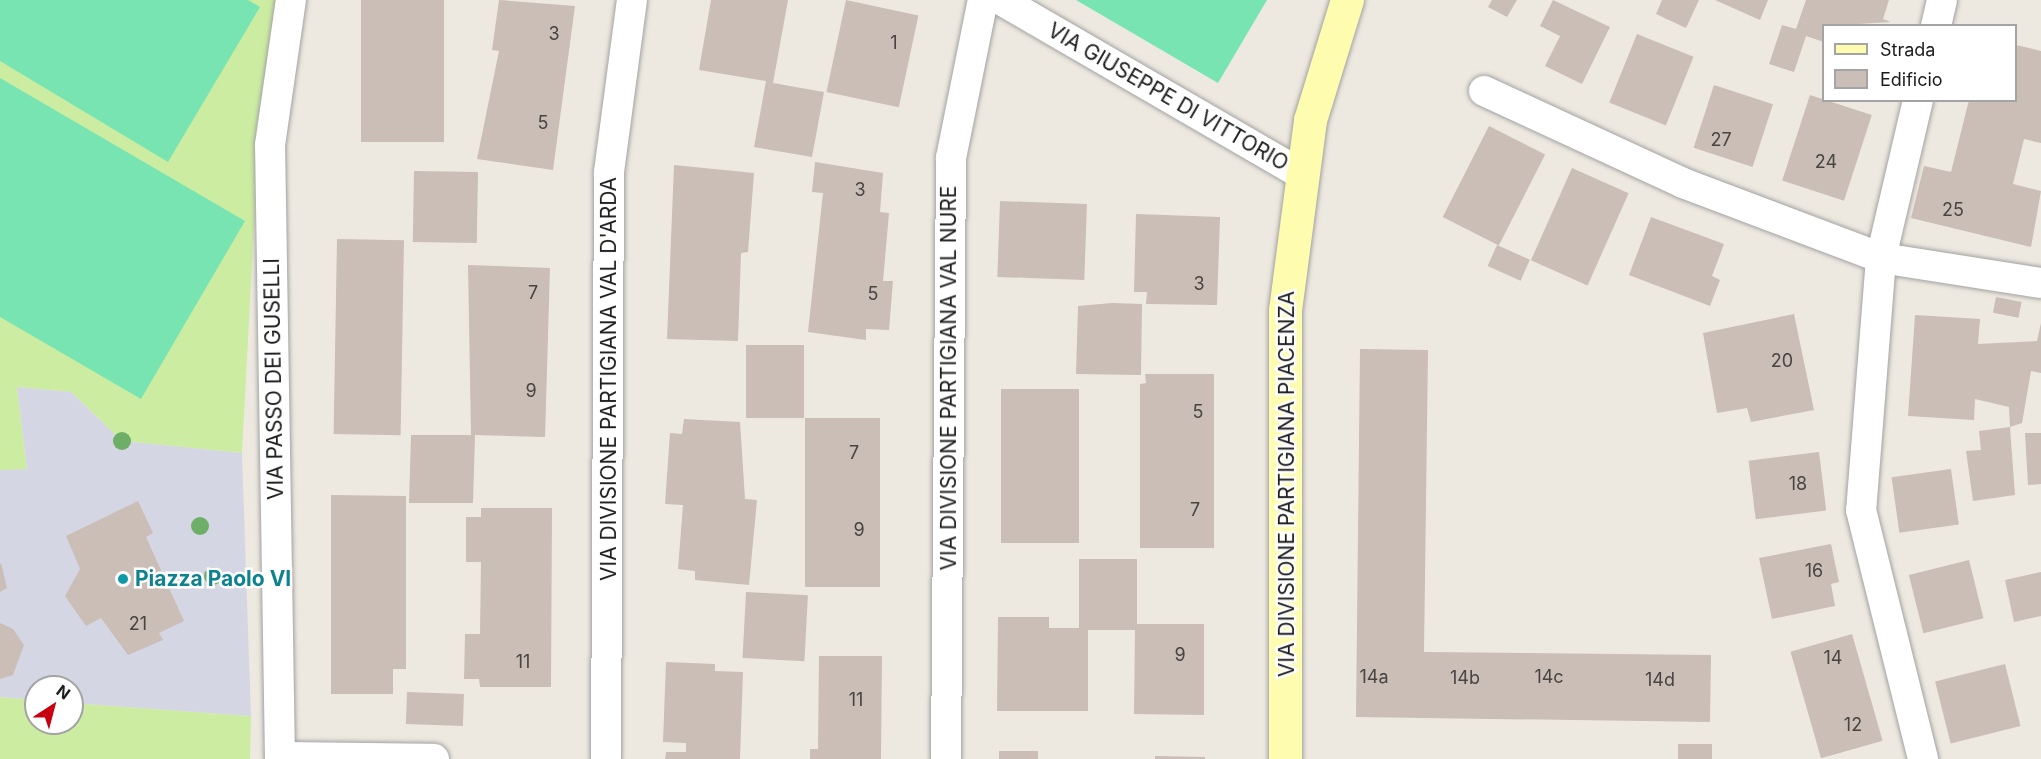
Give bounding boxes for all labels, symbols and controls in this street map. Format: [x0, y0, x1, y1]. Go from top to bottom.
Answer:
street label: VIA GIUSEPPE DI VITTORIO [1043, 18, 1293, 176]
house number: 3 [548, 23, 560, 45]
legend [1822, 24, 2017, 102]
house number: 1 [890, 32, 898, 54]
text: Strada [1880, 39, 1935, 60]
text: Edificio [1880, 69, 1943, 90]
house number: 5 [538, 112, 548, 134]
house number: 27 [1710, 129, 1732, 151]
house number: 24 [1815, 151, 1837, 173]
street label: VIA DIVISIONE PARTIGIANA VAL D'ARDA [596, 177, 622, 581]
house number: 3 [854, 179, 866, 201]
street label: VIA DIVISIONE PARTIGIANA VAL NURE [936, 186, 962, 570]
house number: 25 [1942, 199, 1964, 221]
street label: VIA PASSO DEI GUSELLI [259, 258, 289, 500]
house number: 3 [1193, 273, 1205, 295]
house number: 7 [528, 282, 538, 304]
house number: 5 [868, 283, 878, 305]
street label: VIA DIVISIONE PARTIGIANA PIACENZA [1274, 291, 1300, 677]
house number: 20 [1771, 350, 1793, 372]
house number: 9 [525, 380, 537, 402]
house number: 5 [1193, 401, 1203, 423]
house number: 7 [849, 442, 859, 464]
house number: 18 [1789, 473, 1807, 495]
house number: 7 [1190, 499, 1200, 521]
house number: 9 [853, 519, 865, 541]
house number: 16 [1805, 560, 1823, 582]
place label: Piazza Paolo VI [135, 566, 291, 592]
marker: Piazza Paolo VI [116, 572, 130, 586]
house number: 21 [129, 613, 147, 635]
house number: 9 [1174, 644, 1186, 666]
house number: 14 [1824, 647, 1842, 669]
house number: 11 [516, 651, 530, 673]
house number: 14a [1359, 666, 1389, 688]
house number: 14c [1534, 666, 1564, 688]
house number: 14b [1450, 667, 1480, 689]
house number: 14d [1645, 669, 1675, 691]
north arrow [24, 675, 84, 735]
text: N [53, 680, 74, 704]
house number: 11 [849, 689, 863, 711]
house number: 12 [1844, 714, 1862, 736]

